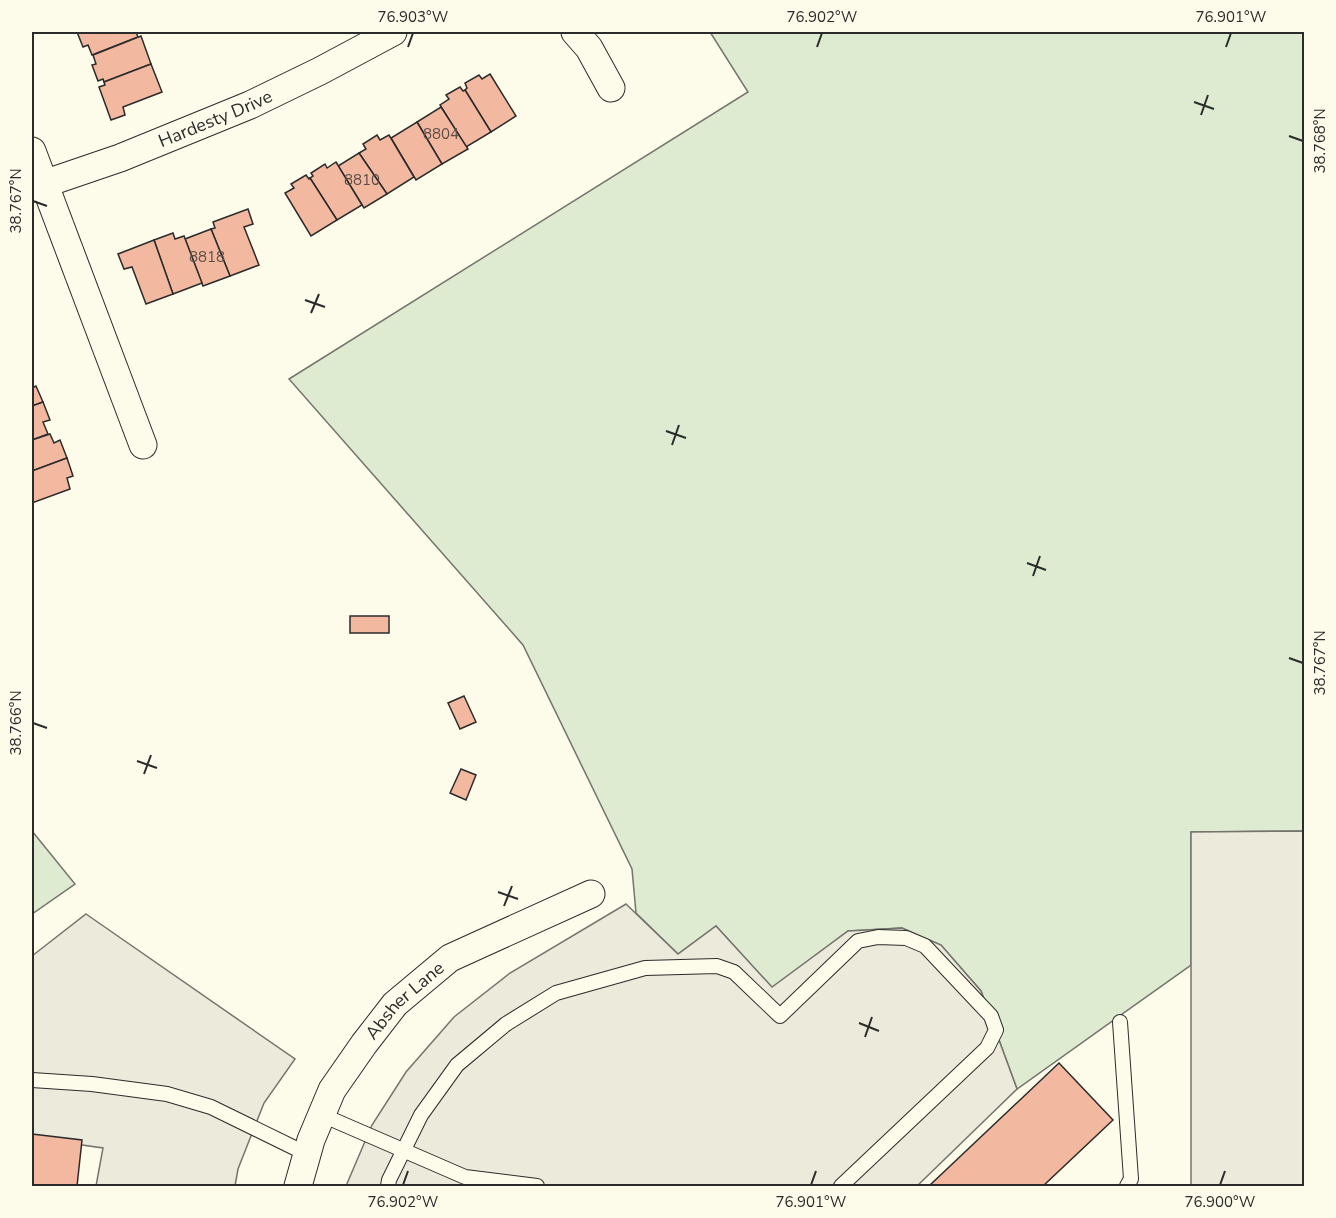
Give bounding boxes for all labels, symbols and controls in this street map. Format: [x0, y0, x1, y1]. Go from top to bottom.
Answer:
text: 76.903°W [378, 7, 449, 27]
text: 76.902°W [787, 7, 858, 27]
text: 76.901°W [1196, 7, 1267, 27]
street label: Hardesty Drive [155, 84, 276, 153]
text: 38.768°N [1310, 108, 1330, 174]
house number: 8804 [423, 124, 459, 144]
text: 38.767°N [6, 168, 26, 234]
house number: 8810 [344, 170, 380, 190]
house number: 8818 [189, 247, 225, 267]
text: 38.767°N [1310, 630, 1330, 696]
text: 38.766°N [6, 690, 26, 756]
street label: Absher Lane [360, 956, 449, 1044]
text: 76.902°W [368, 1192, 439, 1212]
text: 76.901°W [776, 1192, 847, 1212]
text: 76.900°W [1185, 1192, 1256, 1212]

